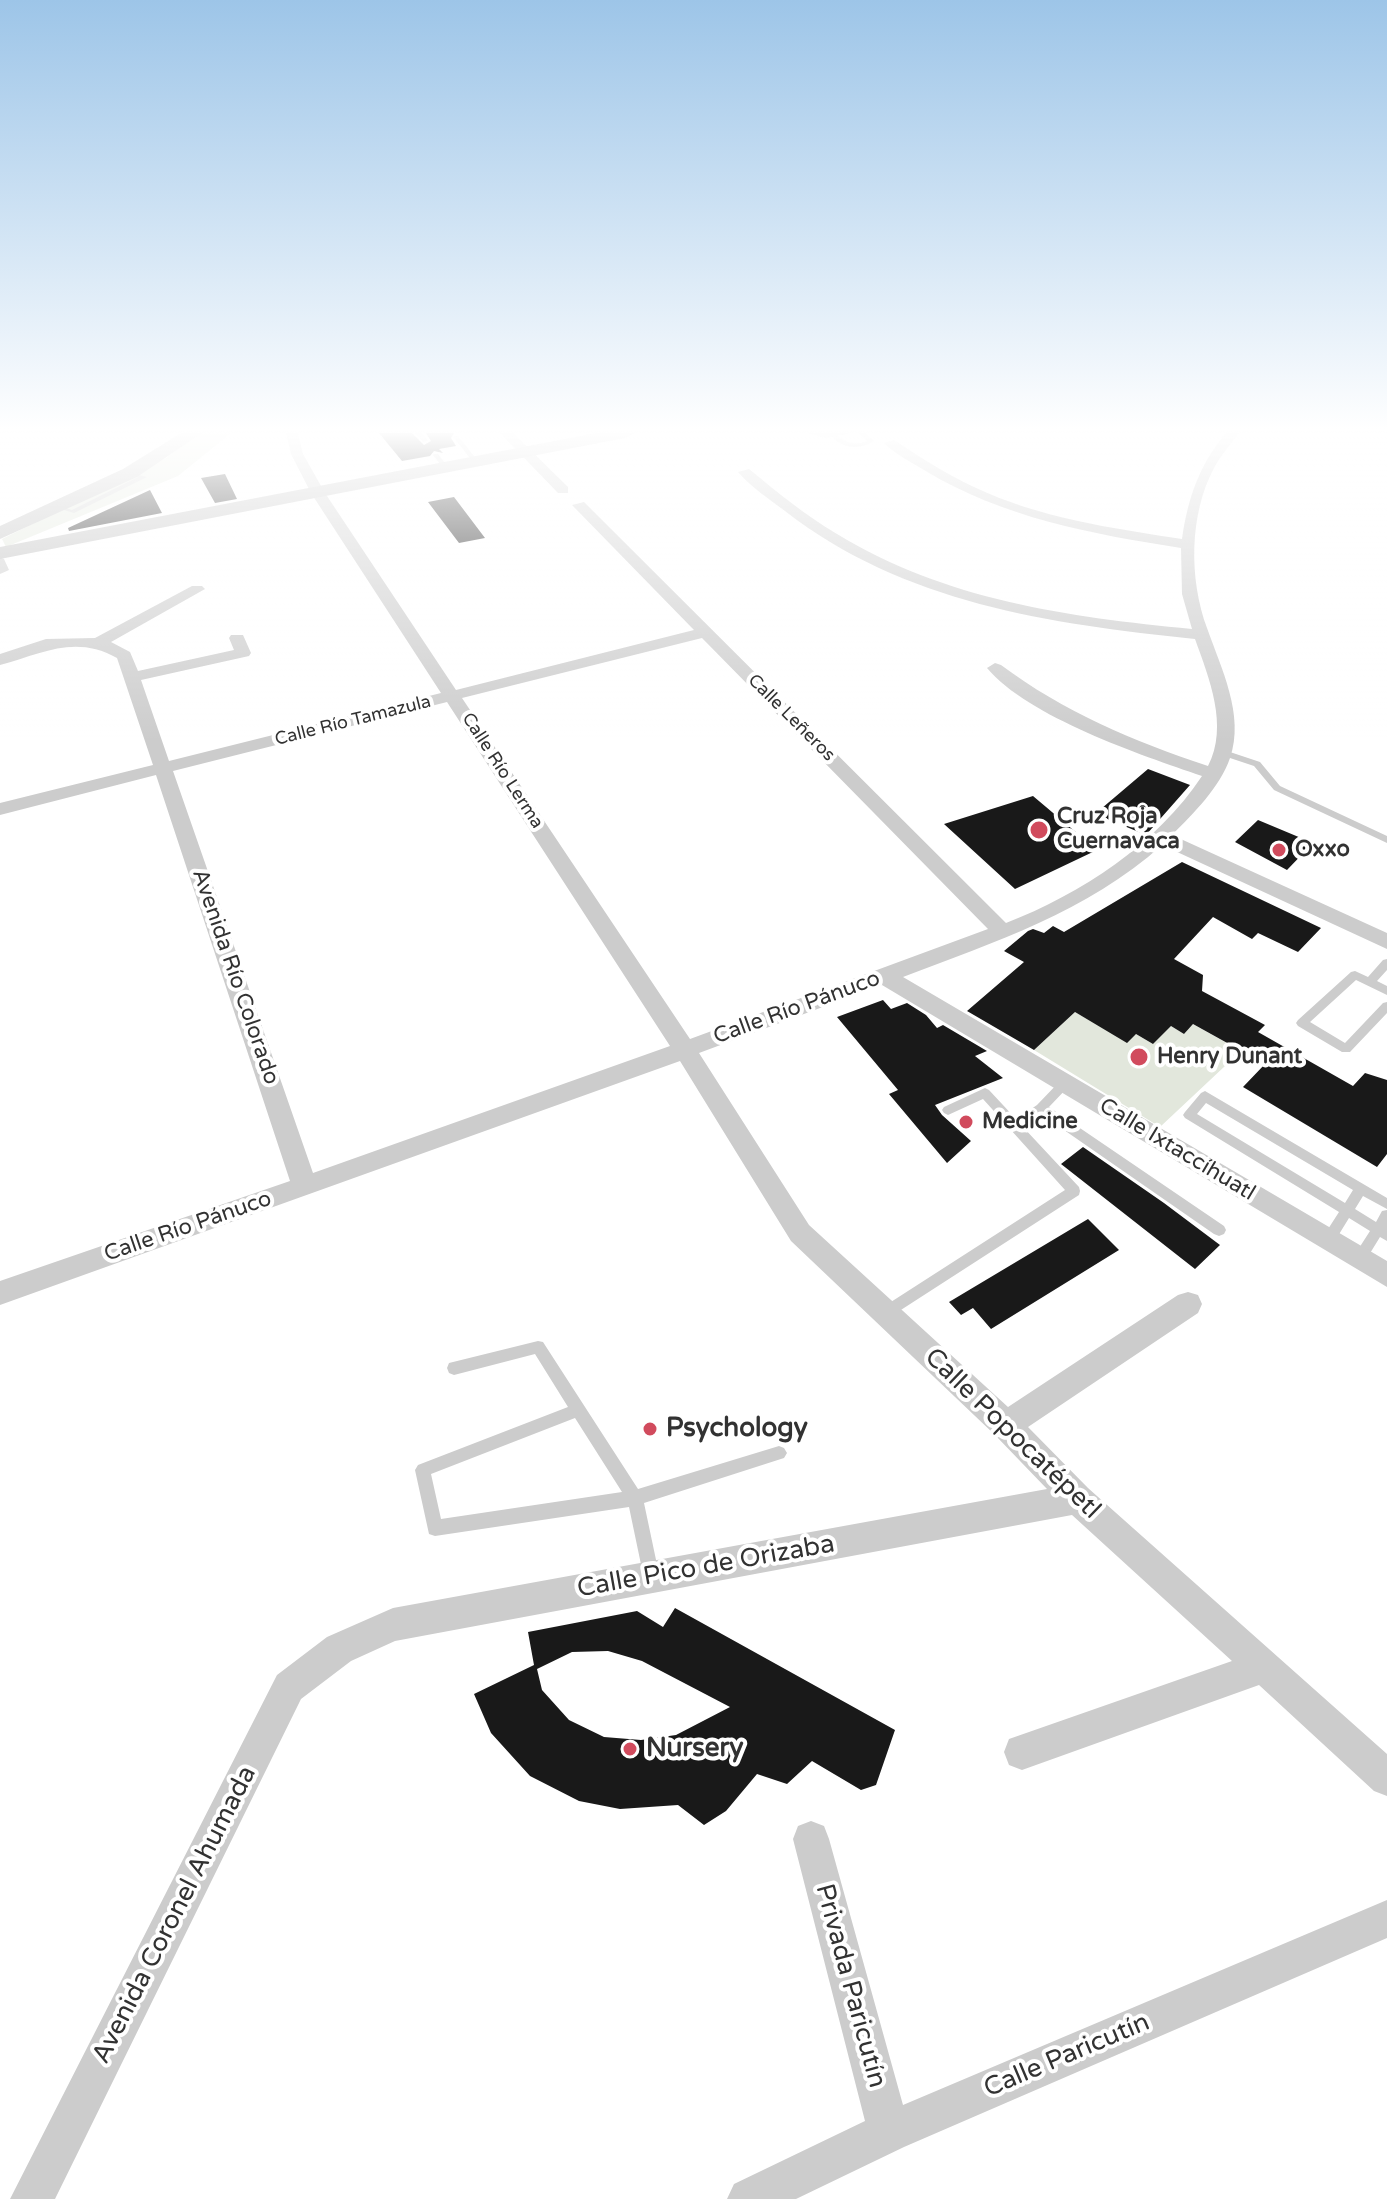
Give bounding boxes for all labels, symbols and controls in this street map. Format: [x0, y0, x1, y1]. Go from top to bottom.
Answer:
street label: Calle Leñeros [743, 670, 839, 766]
street label: Calle Río Tamazula [273, 691, 433, 751]
street label: Calle Río Lerma [457, 709, 547, 833]
place label: Cruz Roja Cuernavaca [1057, 804, 1180, 856]
marker: Cruz Roja Cuernavaca [1028, 819, 1050, 841]
place label: Oxxo [1295, 837, 1350, 863]
marker: Oxxo [1270, 841, 1288, 859]
street label: Avenida Río Colorado [186, 866, 284, 1088]
street label: Calle Río Pánuco [710, 966, 884, 1050]
place label: Henry Dunant [1157, 1044, 1302, 1070]
marker: Henry Dunant [1128, 1046, 1150, 1068]
street label: Calle Ixtaccíhuatl [1094, 1093, 1260, 1207]
place label: Medicine [982, 1109, 1078, 1135]
marker: Medicine [957, 1113, 975, 1131]
street label: Calle Río Pánuco [101, 1186, 275, 1268]
street label: Calle Popocatépetl [918, 1342, 1106, 1526]
place label: Psychology [666, 1413, 808, 1445]
marker: Psychology [641, 1420, 659, 1438]
street label: Calle Pico de Orizaba [575, 1529, 837, 1605]
place label: Nursery [646, 1733, 743, 1765]
marker: Nursery [621, 1740, 639, 1758]
street label: Avenida Coronel Ahumada [86, 1761, 264, 2069]
street label: Privada Paricutín [808, 1881, 892, 2091]
street label: Calle Paricutín [979, 2007, 1155, 2105]

